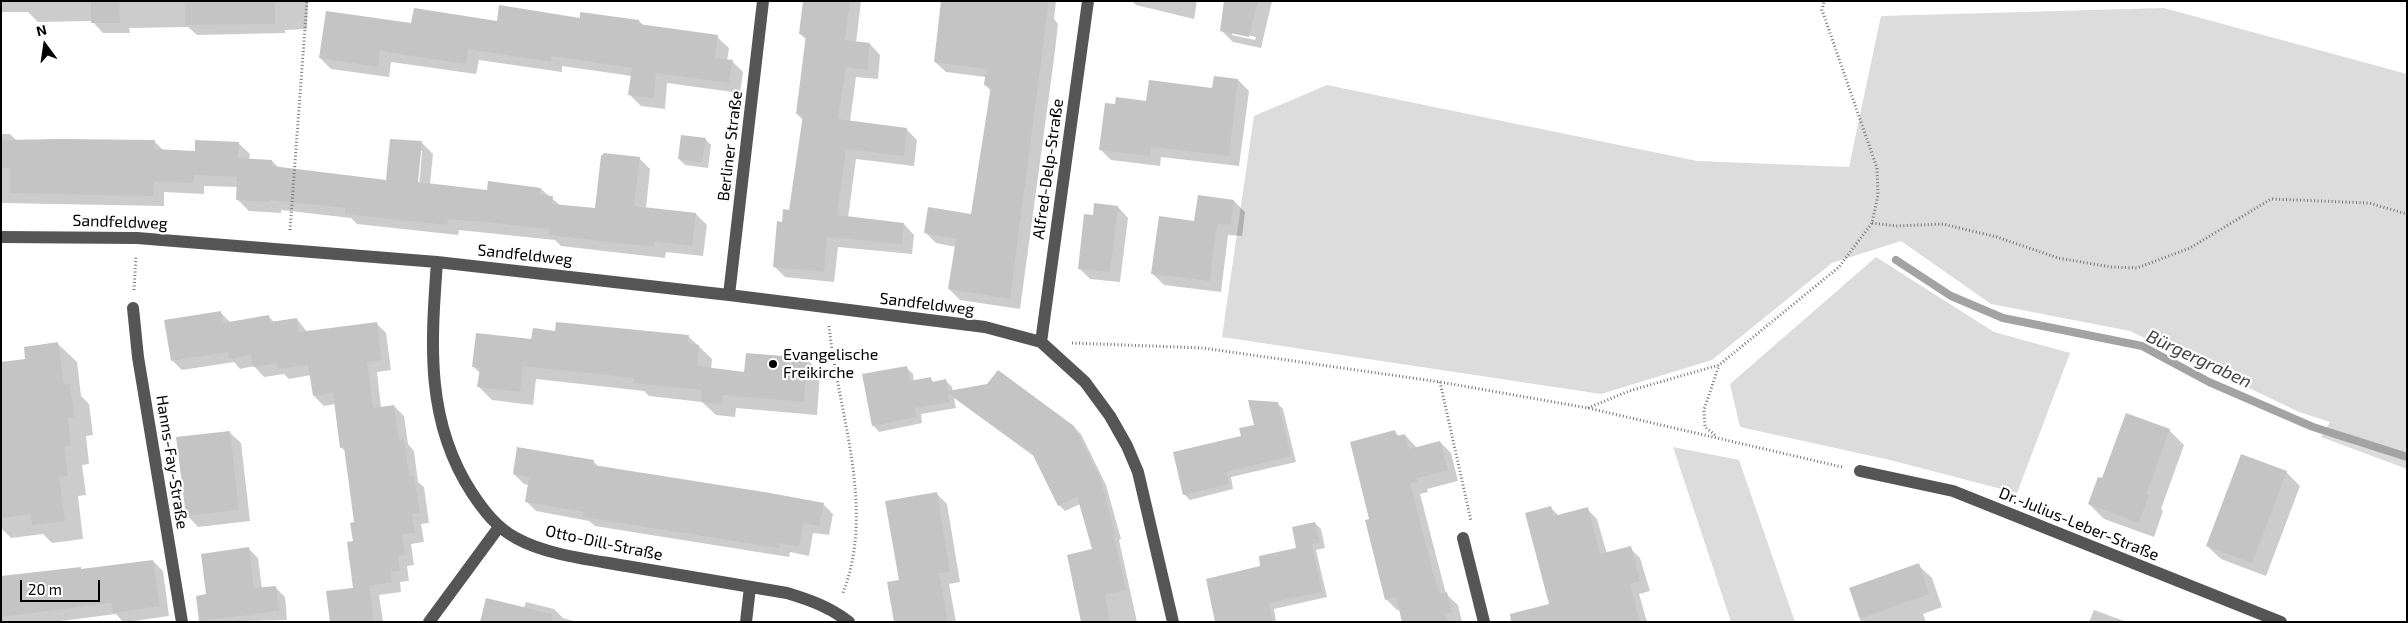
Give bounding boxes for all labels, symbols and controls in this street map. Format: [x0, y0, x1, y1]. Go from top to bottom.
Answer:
north arrow [20, 20, 70, 70]
text: N [34, 20, 48, 39]
street label: Berliner Straße [714, 90, 746, 202]
street label: Alfred-Delp-Straße [1029, 98, 1067, 240]
street label: Sandfeldweg [72, 211, 168, 233]
street label: Sandfeldweg [477, 240, 573, 270]
street label: Sandfeldweg [879, 289, 975, 319]
water label: Bürgergraben [2143, 325, 2255, 393]
place label: Evangelische Freikirche [783, 345, 878, 383]
marker: Evangelische Freikirche [767, 358, 779, 370]
street label: Hanns-Fay-Straße [152, 394, 192, 530]
street label: Dr.-Julius-Leber-Straße [1996, 483, 2162, 565]
street label: Otto-Dill-Straße [544, 521, 664, 565]
scale bar [22, 570, 102, 602]
text: 20 m [28, 580, 62, 598]

